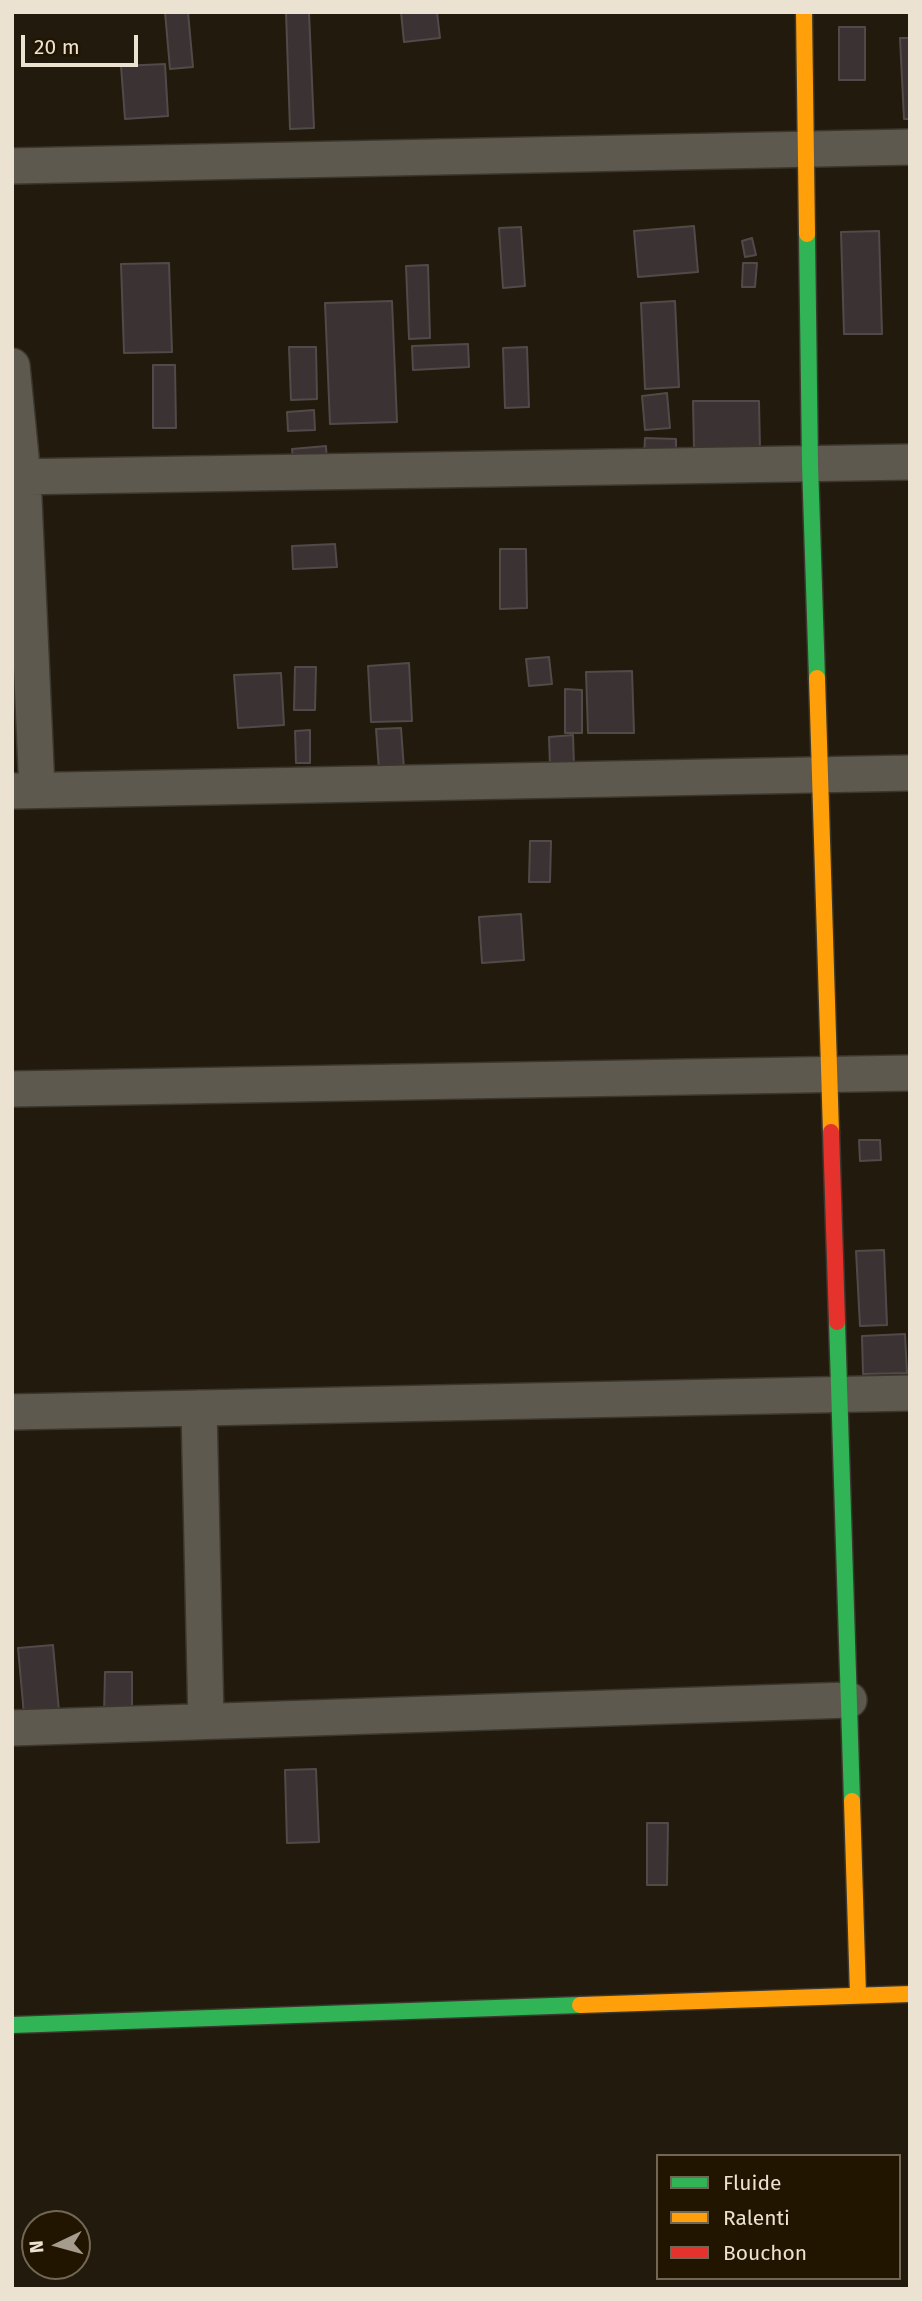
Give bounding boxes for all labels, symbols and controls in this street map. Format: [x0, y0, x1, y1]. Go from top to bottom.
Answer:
scale bar [24, 21, 142, 65]
text: 20 m [34, 34, 80, 60]
legend [656, 2154, 901, 2280]
text: Fluide [723, 2170, 781, 2196]
text: Ralenti [723, 2205, 790, 2231]
north arrow [21, 2210, 91, 2280]
text: N [25, 2239, 49, 2254]
text: Bouchon [723, 2240, 807, 2266]

